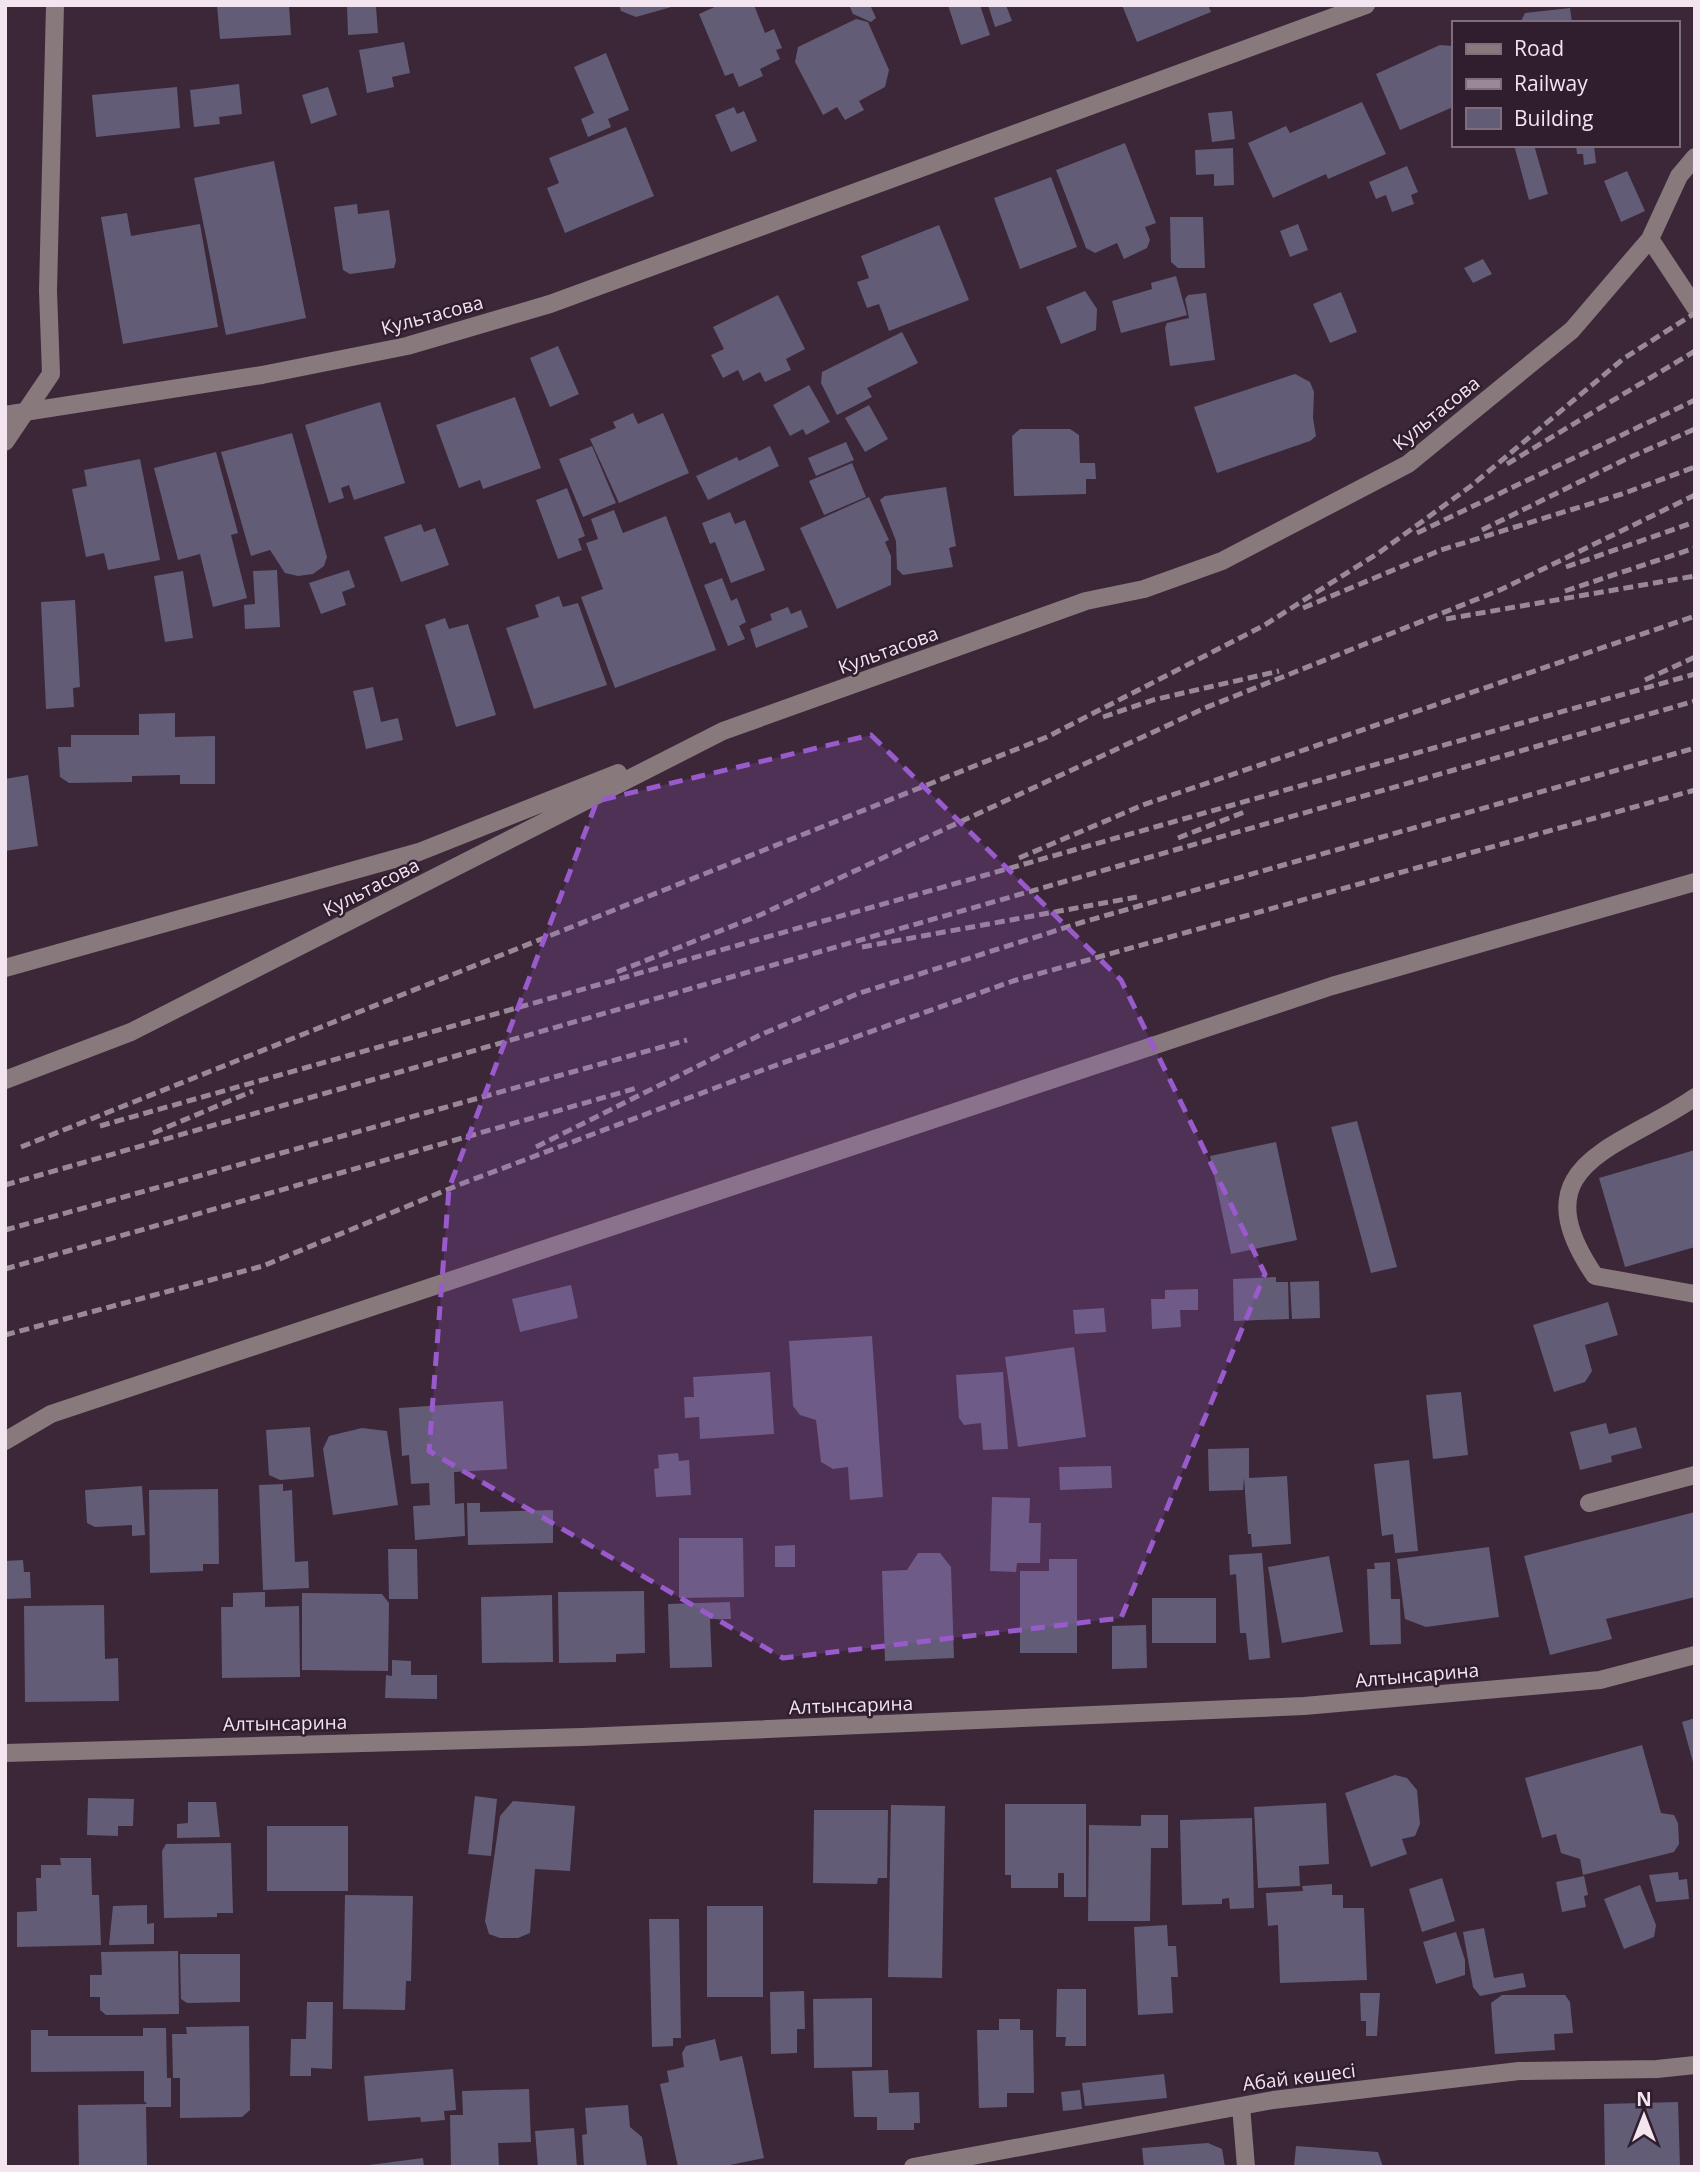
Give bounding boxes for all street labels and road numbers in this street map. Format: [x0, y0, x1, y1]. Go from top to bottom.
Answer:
street label: Культасова [378, 289, 486, 341]
street label: Культасова [1387, 370, 1485, 456]
street label: Культасова [834, 620, 942, 680]
street label: Культасова [318, 852, 424, 922]
street label: Алтынсарина [1354, 1657, 1480, 1693]
street label: Алтынсарина [788, 1690, 914, 1720]
street label: Алтынсарина [223, 1709, 347, 1737]
street label: Абай көшесі [1241, 2057, 1357, 2097]

